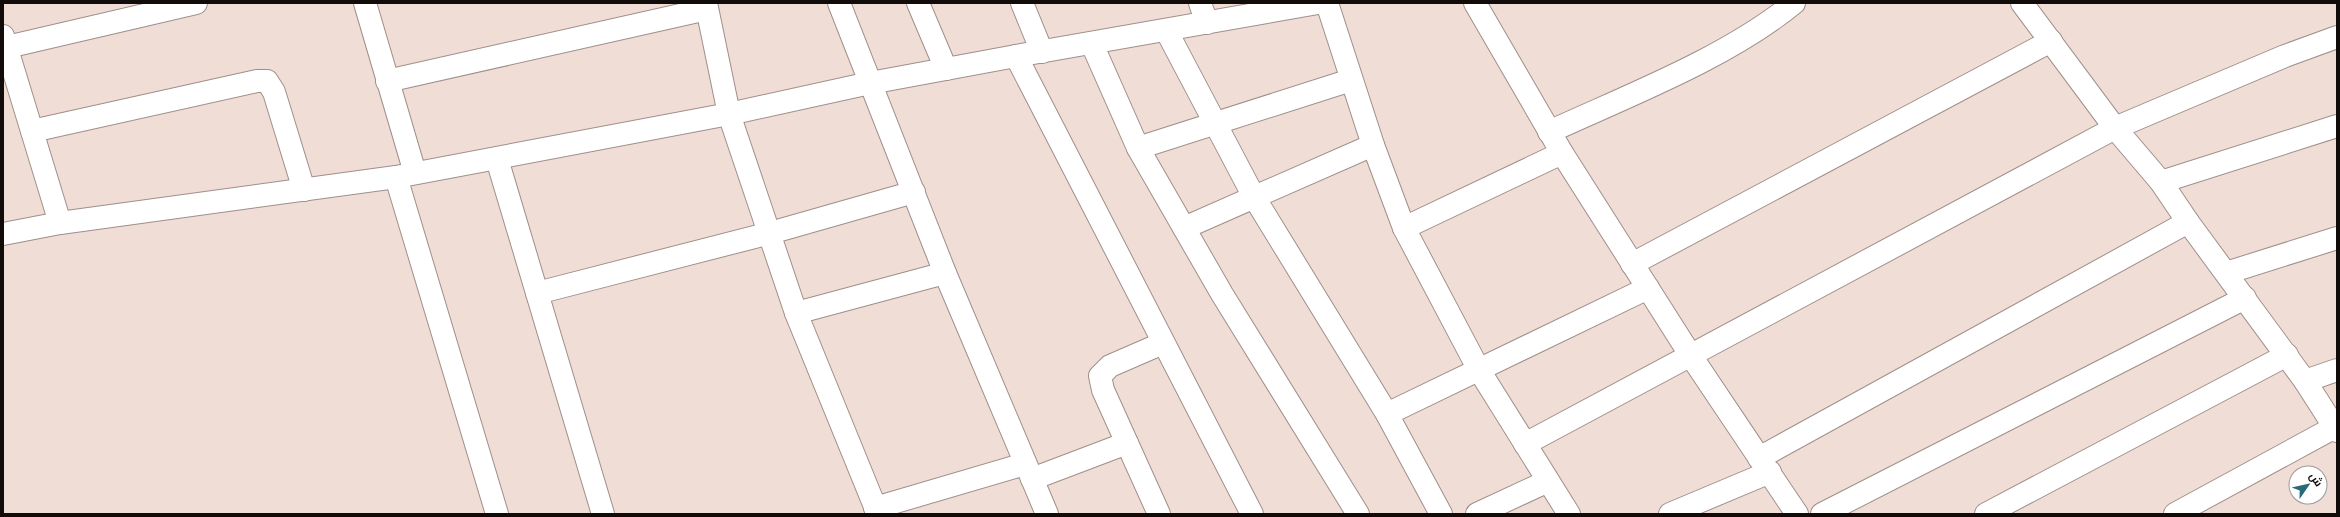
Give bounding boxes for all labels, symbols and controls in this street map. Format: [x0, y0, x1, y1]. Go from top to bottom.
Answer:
north arrow [2288, 465, 2328, 505]
text: ش [2307, 470, 2326, 489]

